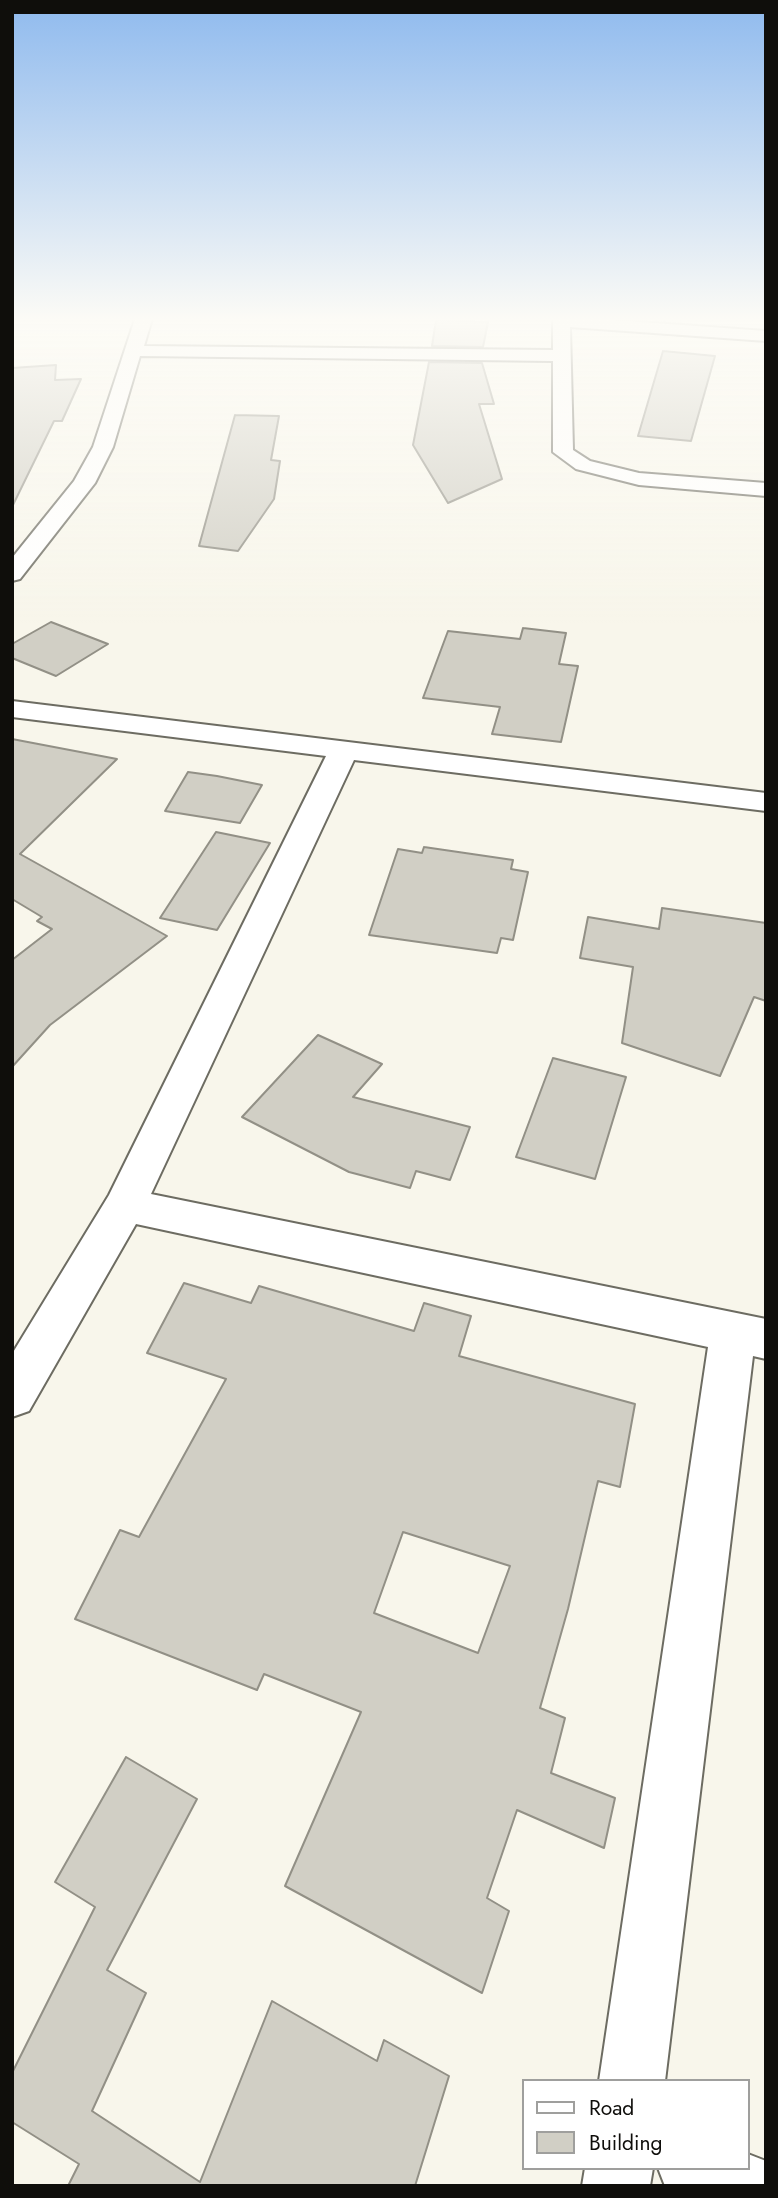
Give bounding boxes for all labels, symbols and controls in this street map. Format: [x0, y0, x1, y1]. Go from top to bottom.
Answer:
legend [522, 2079, 750, 2170]
text: Road [589, 2093, 634, 2123]
text: Building [589, 2128, 662, 2158]

